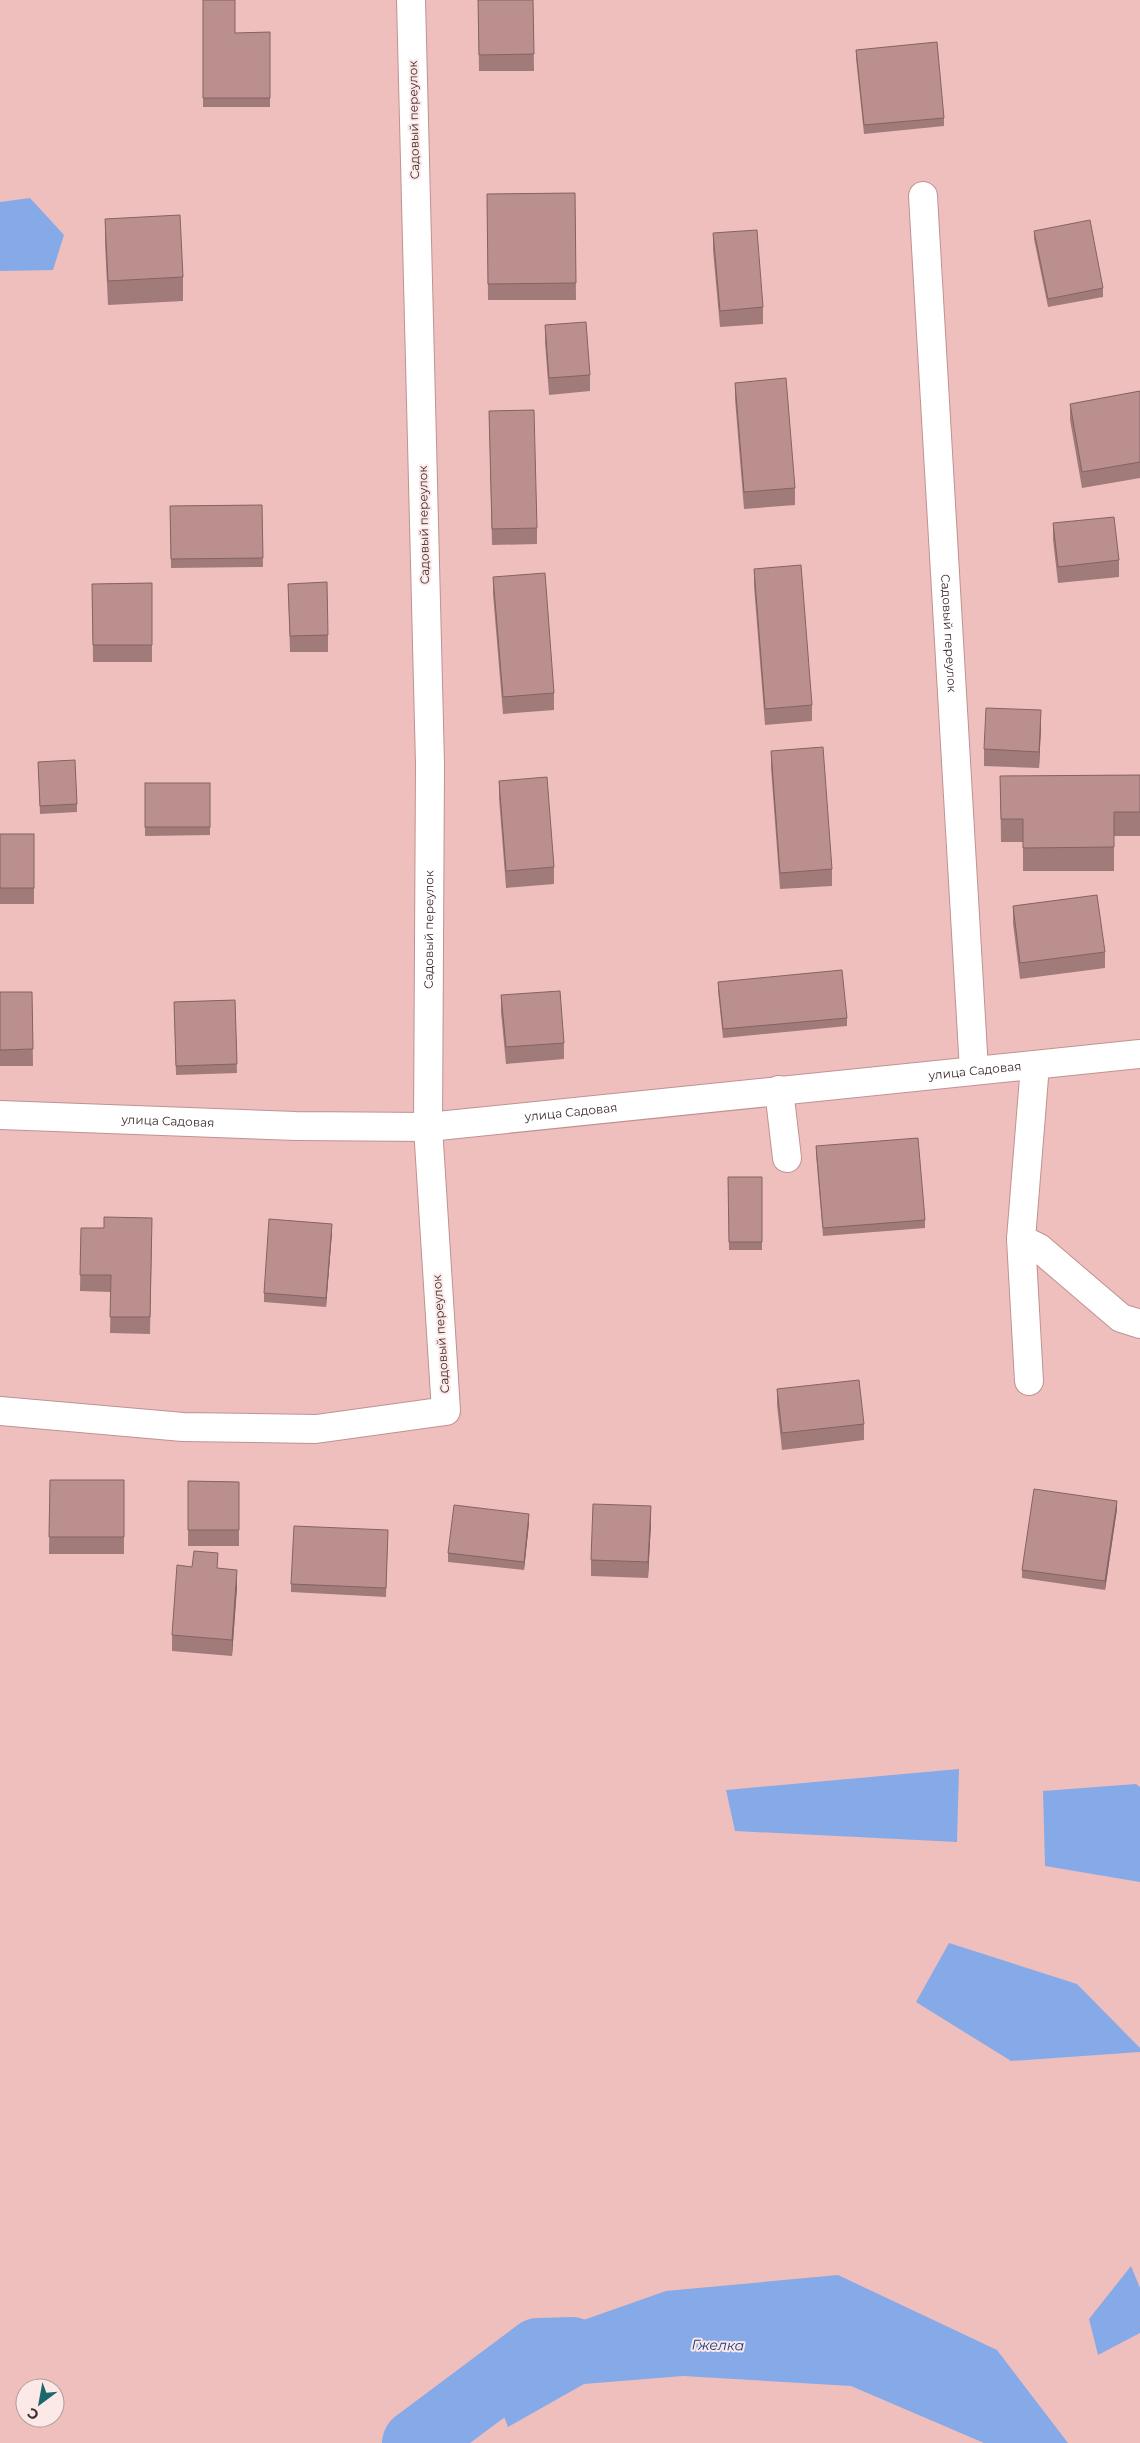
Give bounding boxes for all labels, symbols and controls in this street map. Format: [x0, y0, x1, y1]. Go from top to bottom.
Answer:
street label: Садовый переулок [405, 61, 422, 179]
street label: Садовый переулок [415, 466, 432, 584]
street label: Садовый переулок [938, 574, 960, 693]
street label: Садовый переулок [421, 870, 436, 989]
street label: улица Садовая [927, 1058, 1022, 1083]
street label: улица Садовая [523, 1100, 618, 1124]
street label: улица Садовая [120, 1111, 215, 1130]
street label: Садовый переулок [429, 1274, 452, 1394]
water label: Гжелка [692, 2336, 744, 2354]
north arrow [15, 2378, 65, 2428]
text: С [24, 2404, 42, 2424]

